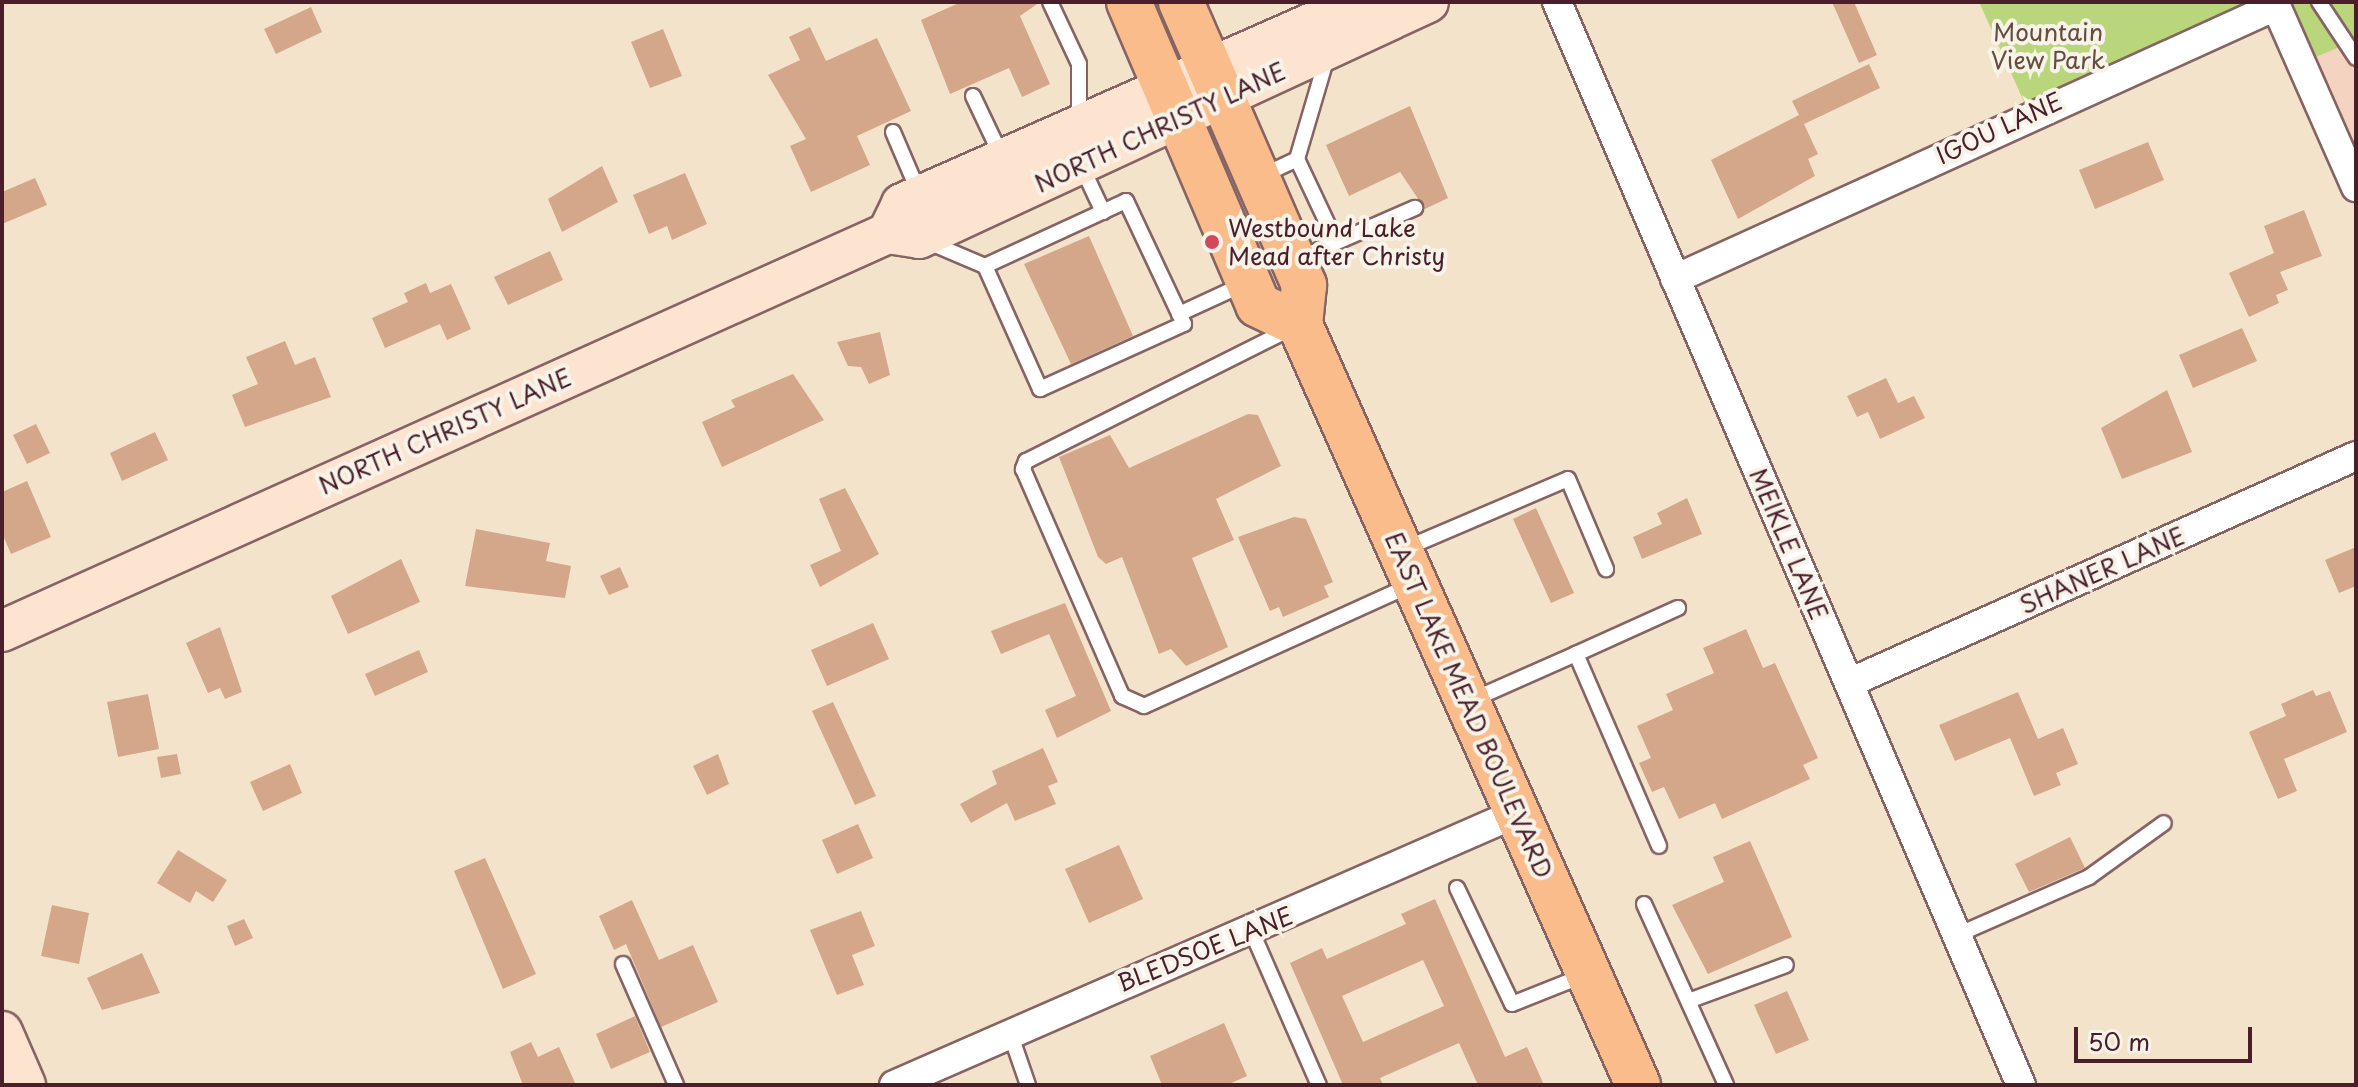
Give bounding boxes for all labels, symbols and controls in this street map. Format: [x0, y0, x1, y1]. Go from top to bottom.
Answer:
park label: Mountain View Park [1990, 18, 2106, 74]
street label: NORTH CHRISTY LANE [1029, 56, 1291, 198]
street label: IGOU LANE [1930, 86, 2068, 170]
place label: Westbound Lake Mead after Christy [1228, 214, 1449, 270]
marker: Westbound Lake Mead after Christy [1203, 233, 1221, 251]
street label: NORTH CHRISTY LANE [313, 362, 577, 500]
street label: MEIKLE LANE [1744, 464, 1834, 624]
street label: SHANER LANE [2015, 521, 2189, 619]
street label: EAST LAKE MEAD BOULEVARD [1380, 528, 1558, 882]
street label: BLEDSOE LANE [1113, 901, 1297, 997]
scale bar [2078, 1011, 2256, 1061]
text: 50 m [2088, 1023, 2150, 1059]

